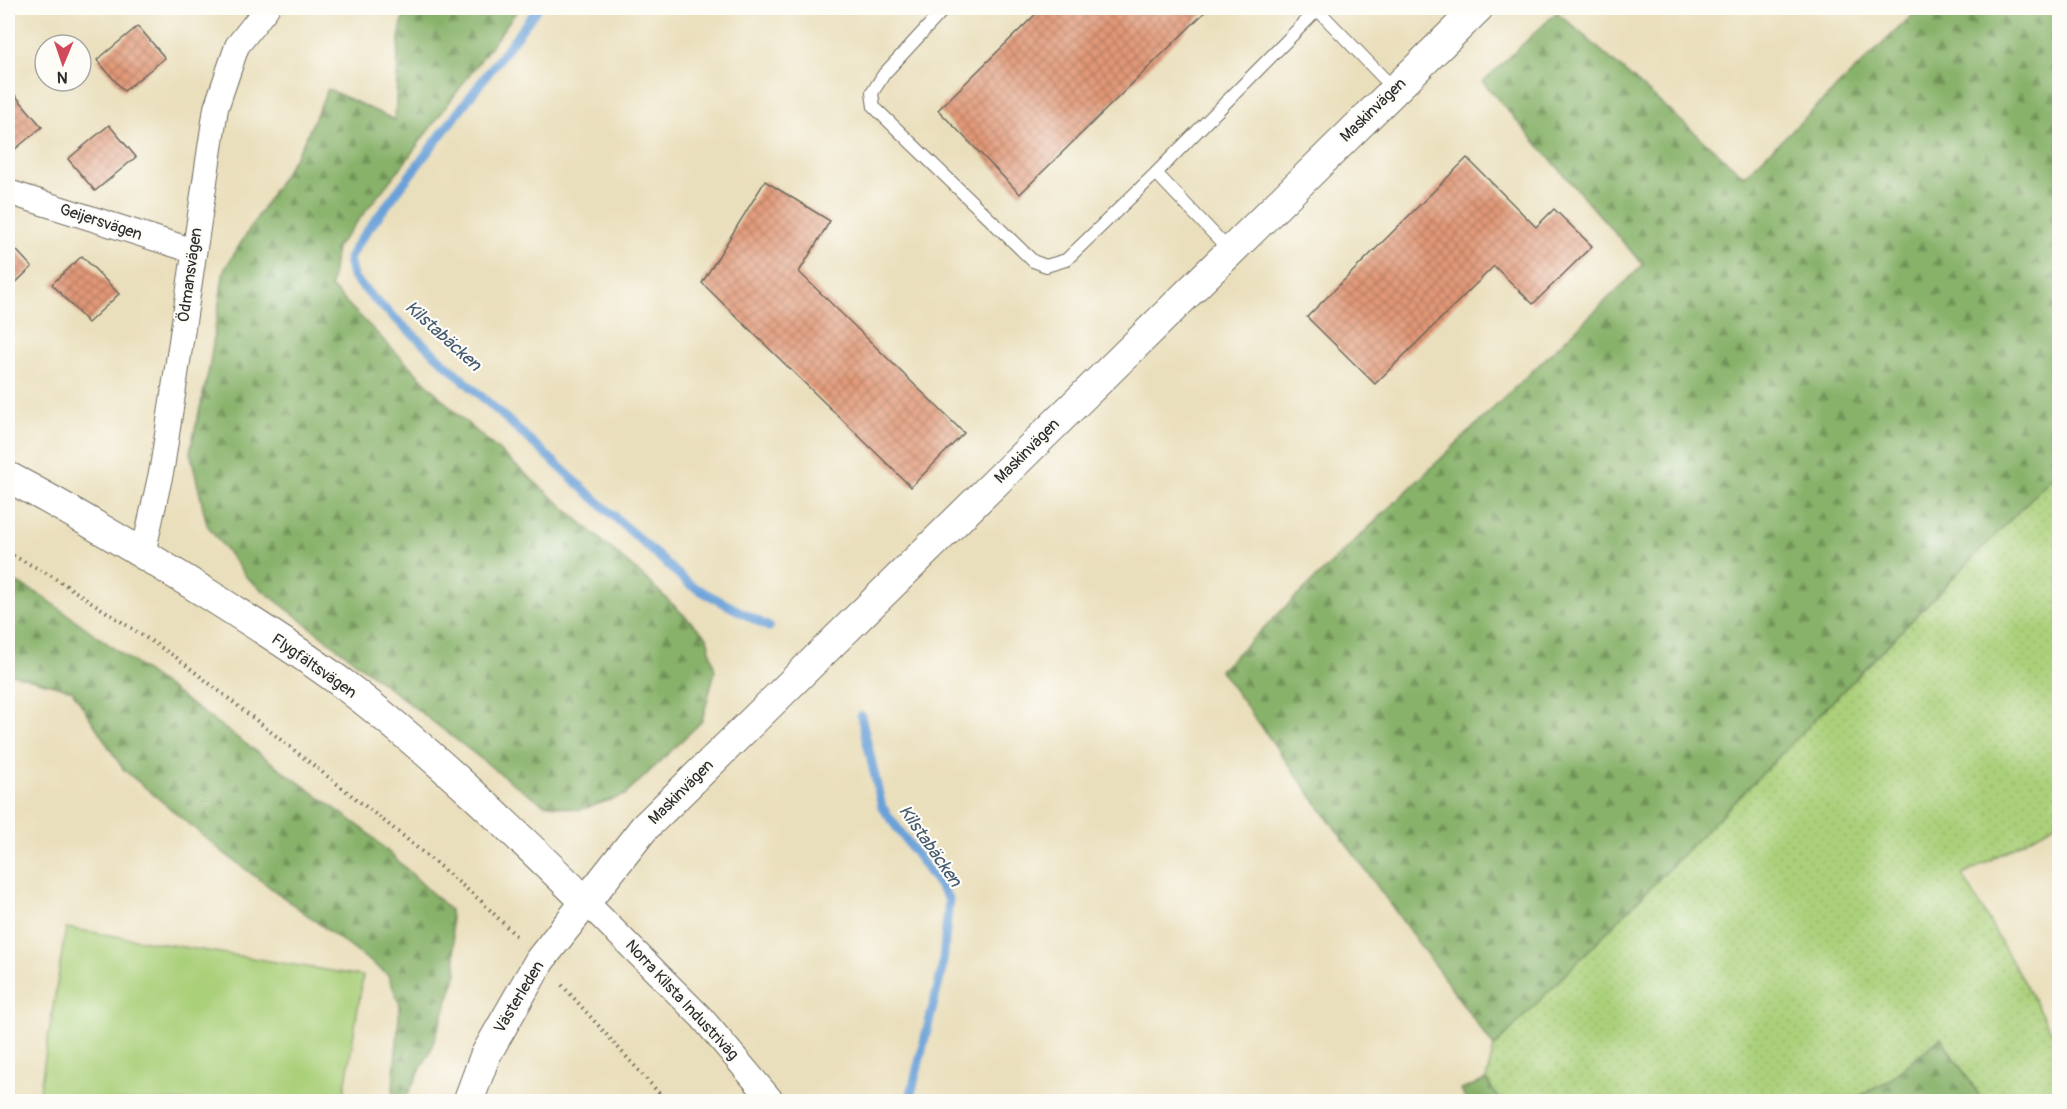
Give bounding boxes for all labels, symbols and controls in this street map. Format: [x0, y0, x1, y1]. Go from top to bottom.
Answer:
north arrow [33, 33, 93, 93]
text: N [57, 67, 68, 87]
street label: Maskinvägen [1336, 74, 1410, 146]
street label: Geijersvägen [57, 199, 145, 245]
street label: Ödmansvägen [173, 226, 207, 324]
water label: Kilstabäcken [400, 296, 487, 377]
street label: Maskinvägen [990, 414, 1064, 488]
street label: Flygfältsvägen [268, 629, 360, 703]
street label: Maskinvägen [644, 755, 718, 829]
water label: Kilstabäcken [893, 801, 967, 892]
street label: Norra Kilsta Industriväg [621, 936, 743, 1064]
street label: Västerleden [490, 957, 548, 1037]

